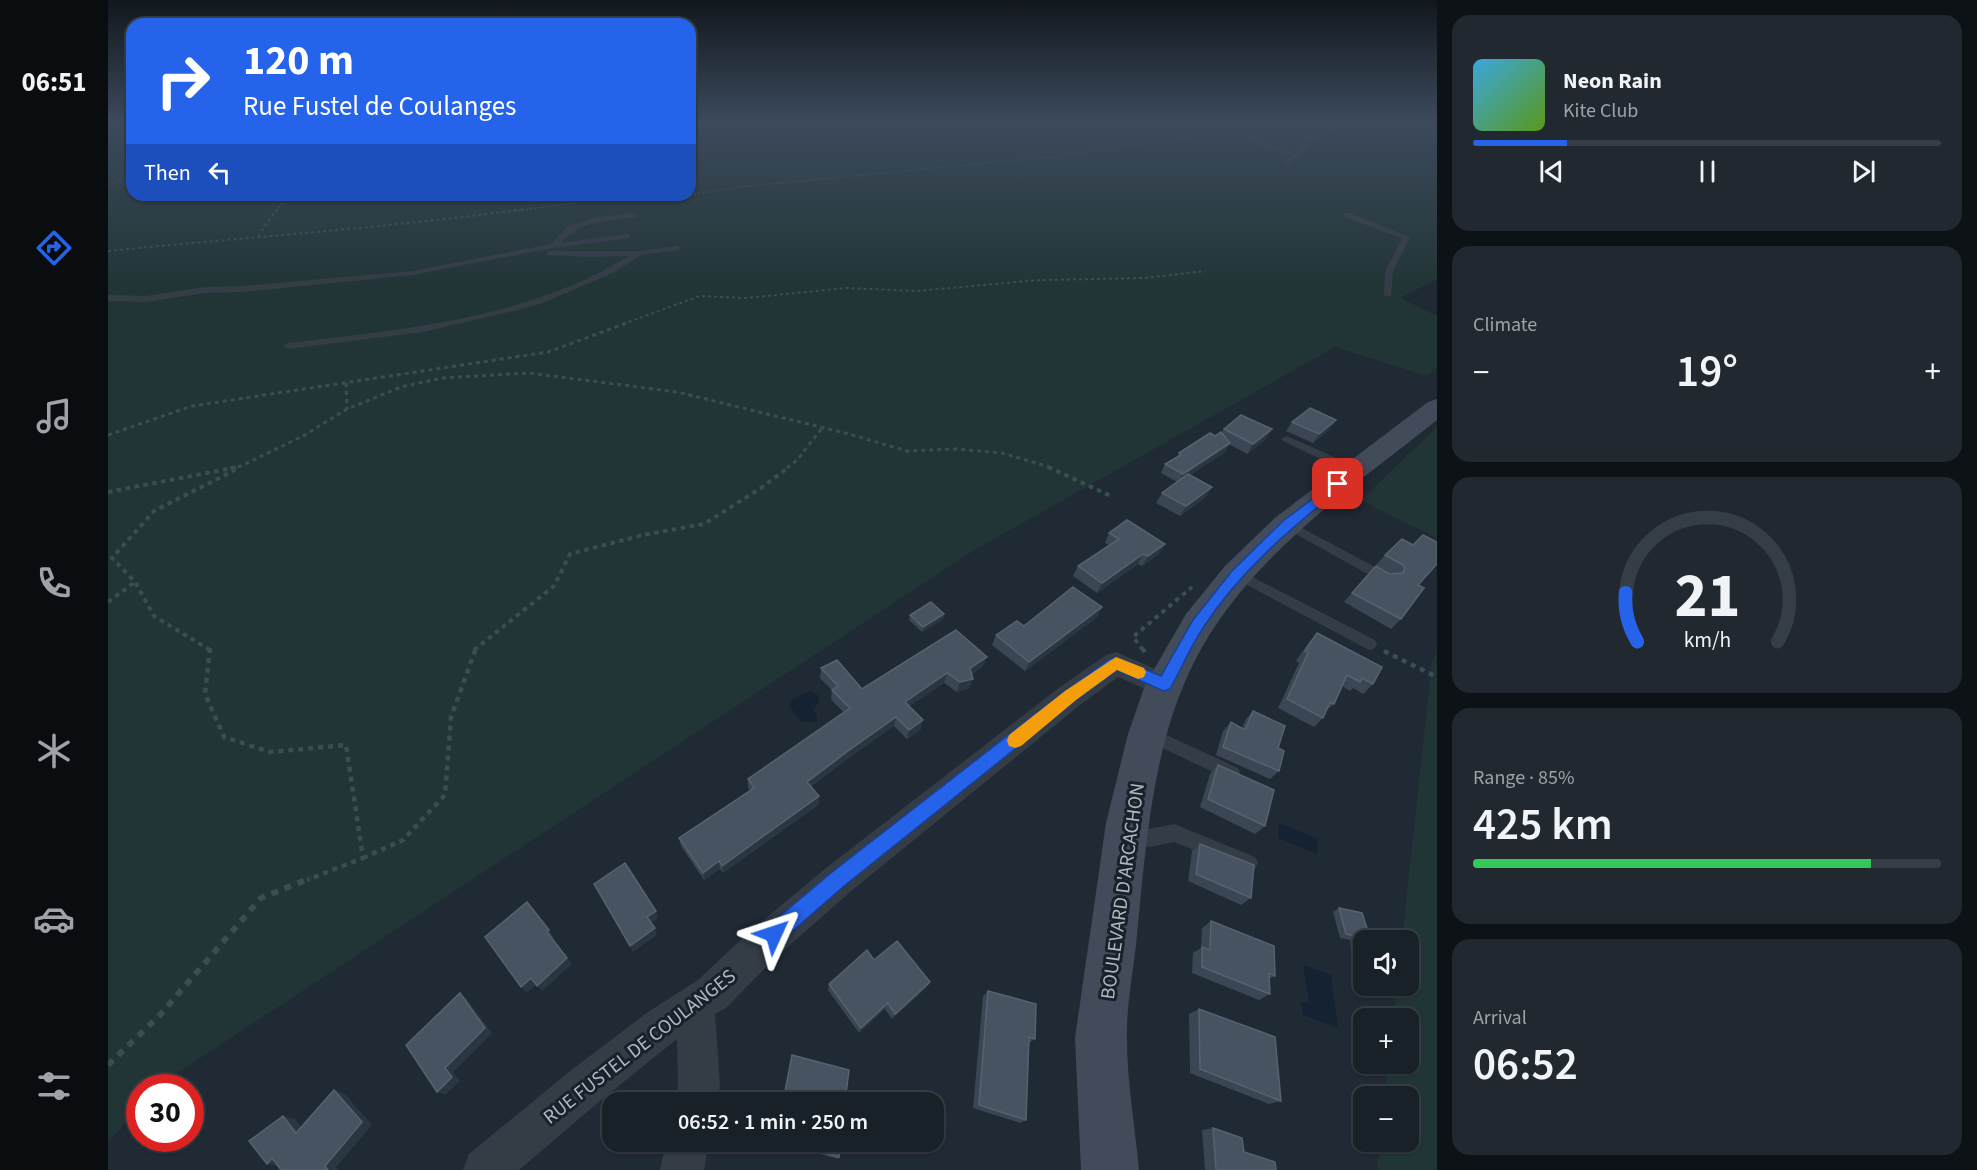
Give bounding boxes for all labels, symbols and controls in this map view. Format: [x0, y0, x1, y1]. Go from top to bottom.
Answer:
text: 120 m [243, 31, 354, 91]
icon: right [144, 42, 222, 120]
text: 06:51 [21, 63, 87, 102]
text: Neon Rain [1563, 65, 1662, 97]
text: Rue Fustel de Coulanges [243, 87, 516, 126]
text: Kite Club [1563, 97, 1638, 125]
icon: previous [1535, 155, 1568, 188]
icon: pause [1691, 155, 1724, 188]
icon: next [1847, 155, 1880, 188]
icon: left [203, 156, 236, 189]
text: Then [144, 157, 191, 189]
icon: directions [33, 227, 75, 269]
text: Climate [1473, 311, 1537, 339]
text: 19° [1676, 340, 1738, 404]
text: − [1473, 349, 1489, 396]
text: + [1925, 349, 1941, 396]
icon: music [33, 395, 75, 437]
pin [1312, 458, 1363, 509]
icon: arrive [1321, 467, 1354, 500]
text: 21 [1674, 552, 1740, 641]
icon: phone [33, 562, 75, 604]
text: km/h [1683, 625, 1731, 656]
icon: climate [33, 730, 75, 772]
text: Range · 85% [1473, 764, 1574, 792]
street label: BOULEVARD D'ARCACHON [1094, 781, 1152, 1001]
text: 425 km [1473, 793, 1613, 857]
icon: car [33, 898, 75, 940]
position arrow [742, 902, 806, 966]
map controls [1353, 930, 1419, 1152]
button: sound [1353, 930, 1419, 996]
street label: RUE FUSTEL DE COULANGES [537, 963, 742, 1131]
text: Arrival [1473, 1004, 1527, 1032]
button: + [1353, 1008, 1419, 1074]
text: 06:52 [1473, 1033, 1578, 1097]
icon: filters [33, 1065, 75, 1107]
speed limit sign: 30 [126, 1074, 204, 1152]
button: − [1353, 1086, 1419, 1152]
text: 06:52 · 1 min · 250 m [678, 1106, 868, 1138]

